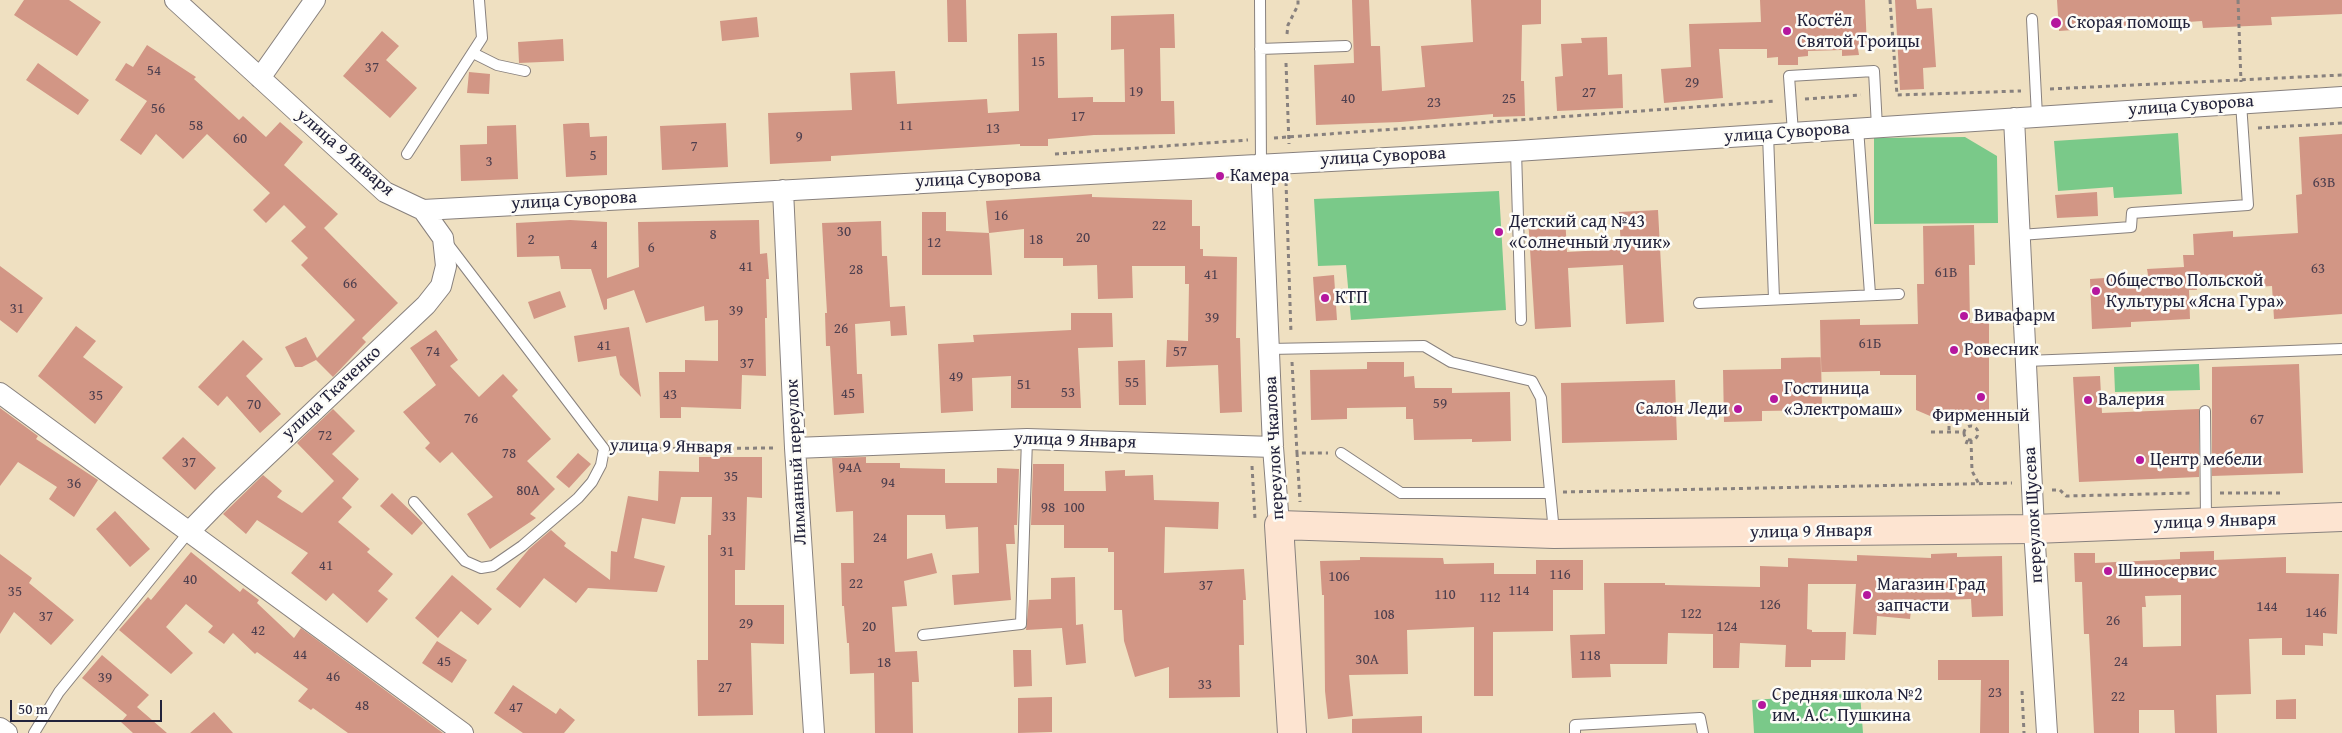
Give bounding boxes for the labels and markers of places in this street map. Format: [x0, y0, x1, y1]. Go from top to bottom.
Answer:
place label: Костёл Святой Троицы [1797, 10, 1920, 52]
place label: Скорая помощь [2067, 12, 2191, 34]
marker: Скорая помощь [2049, 16, 2063, 30]
marker: Костёл Святой Троицы [1781, 25, 1793, 37]
place label: Камера [1230, 165, 1289, 187]
marker: Камера [1214, 170, 1226, 182]
place label: Детский сад №43 «Солнечный лучик» [1509, 211, 1671, 253]
marker: Детский сад №43 «Солнечный лучик» [1493, 226, 1505, 238]
place label: Общество Польской Культуры «Ясна Гура» [2106, 270, 2284, 312]
marker: Общество Польской Культуры «Ясна Гура» [2090, 285, 2102, 297]
place label: КТП [1335, 287, 1368, 309]
marker: КТП [1319, 292, 1331, 304]
place label: Вивафарм [1974, 305, 2055, 327]
marker: Вивафарм [1958, 310, 1970, 322]
place label: Ровесник [1964, 339, 2039, 361]
marker: Ровесник [1948, 344, 1960, 356]
place label: Гостиница «Электромаш» [1784, 378, 1903, 420]
place label: Валерия [2098, 389, 2165, 411]
marker: Фирменный [1975, 391, 1987, 403]
marker: Гостиница «Электромаш» [1768, 393, 1780, 405]
marker: Валерия [2082, 394, 2094, 406]
place label: Салон Леди [1636, 398, 1728, 420]
marker: Салон Леди [1732, 403, 1744, 415]
place label: Фирменный [1932, 405, 2030, 427]
place label: Центр мебели [2150, 449, 2262, 471]
marker: Центр мебели [2134, 454, 2146, 466]
place label: Шиносервис [2118, 560, 2217, 582]
marker: Шиносервис [2102, 565, 2114, 577]
place label: Магазин Град запчасти [1877, 574, 1986, 616]
marker: Магазин Град запчасти [1861, 589, 1873, 601]
place label: Средняя школа №2 им. А.С. Пушкина [1772, 684, 1923, 726]
marker: Средняя школа №2 им. А.С. Пушкина [1756, 699, 1768, 711]

